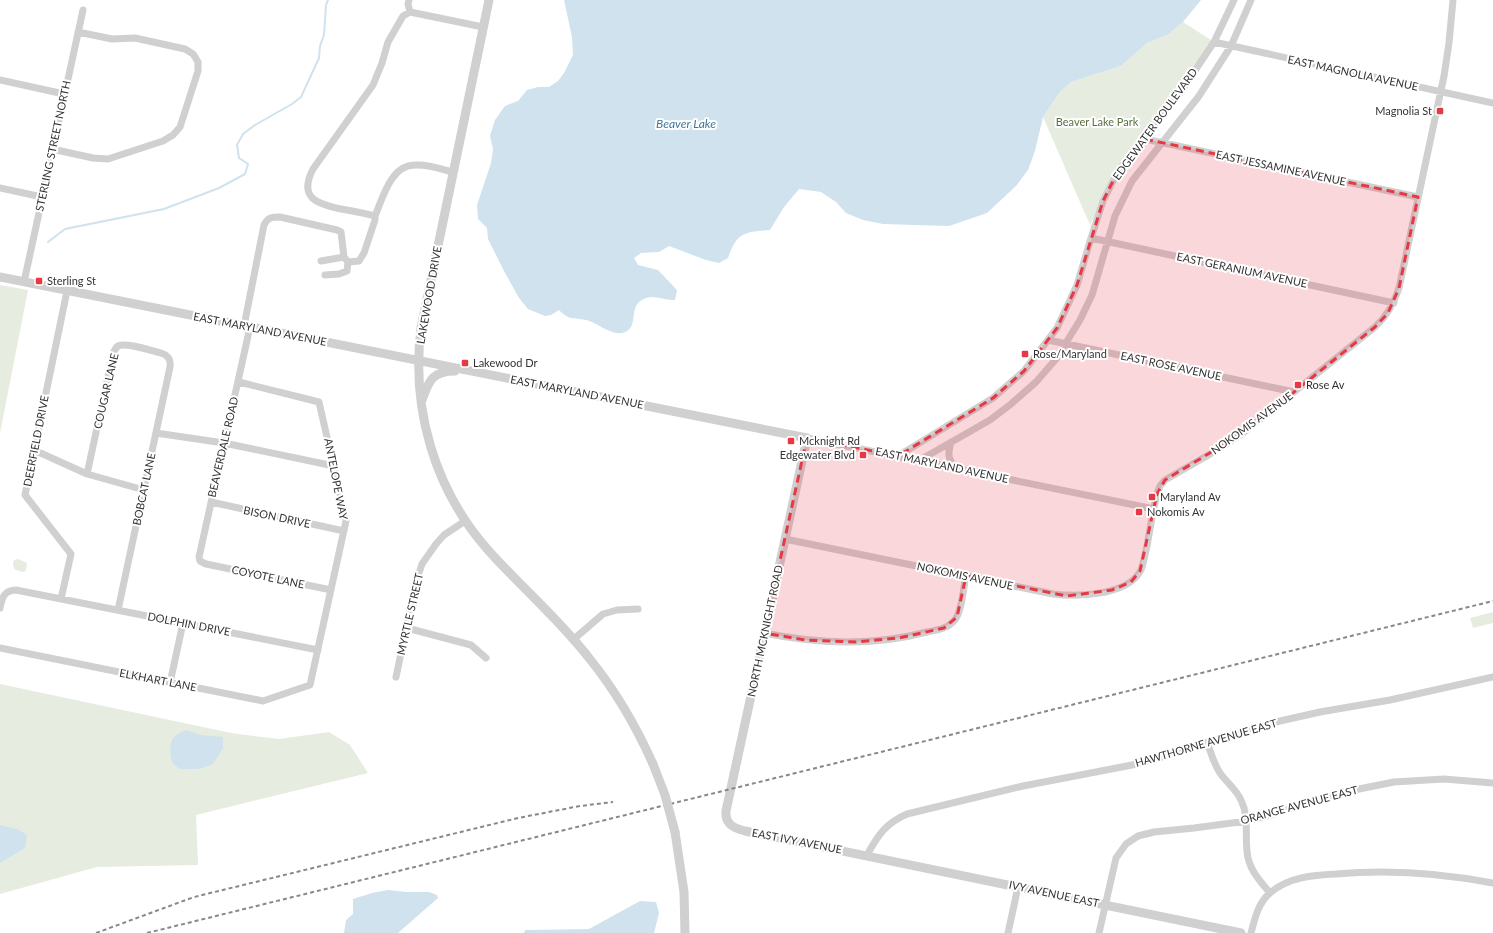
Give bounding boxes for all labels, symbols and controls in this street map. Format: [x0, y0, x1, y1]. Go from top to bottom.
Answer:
street label: EAST MAGNOLIA AVENUE [1287, 52, 1420, 93]
street label: EDGEWATER BOULEVARD [1110, 65, 1199, 182]
street label: STERLING STREET NORTH [32, 79, 73, 213]
place label: Magnolia St [1375, 104, 1432, 117]
marker: Magnolia St [1435, 106, 1445, 116]
park label: Beaver Lake Park [1056, 115, 1139, 128]
water label: Beaver Lake [656, 116, 716, 131]
street label: EAST JESSAMINE AVENUE [1215, 147, 1347, 188]
street label: LAKEWOOD DRIVE [414, 245, 444, 345]
street label: EAST GERANIUM AVENUE [1176, 249, 1309, 290]
place label: Sterling St [47, 274, 96, 287]
marker: Sterling St [34, 276, 44, 286]
street label: EAST MARYLAND AVENUE [192, 309, 328, 348]
place label: Rose/Maryland [1033, 347, 1107, 360]
street label: EAST ROSE AVENUE [1120, 348, 1223, 383]
marker: Rose/Maryland [1020, 349, 1030, 359]
street label: COUGAR LANE [91, 352, 121, 430]
place label: Lakewood Dr [473, 356, 537, 369]
marker: Lakewood Dr [460, 358, 470, 368]
street label: EAST MARYLAND AVENUE [509, 372, 645, 411]
place label: Rose Av [1306, 378, 1345, 391]
marker: Rose Av [1293, 380, 1303, 390]
street label: NOKOMIS AVENUE [1208, 389, 1295, 457]
street label: DEERFIELD DRIVE [20, 394, 51, 488]
street label: BEAVERDALE ROAD [205, 395, 240, 498]
place label: Mcknight Rd [799, 434, 860, 447]
marker: Mcknight Rd [786, 436, 796, 446]
street label: ANTELOPE WAY [322, 437, 351, 521]
street label: EAST MARYLAND AVENUE [874, 444, 1010, 485]
place label: Edgewater Blvd [780, 448, 855, 461]
marker: Edgewater Blvd [858, 450, 868, 460]
street label: BOBCAT LANE [129, 451, 158, 526]
place label: Maryland Av [1160, 490, 1221, 503]
marker: Maryland Av [1147, 492, 1157, 502]
street label: BISON DRIVE [242, 503, 312, 530]
place label: Nokomis Av [1147, 505, 1205, 518]
marker: Nokomis Av [1134, 507, 1144, 517]
street label: NOKOMIS AVENUE [916, 559, 1014, 592]
street label: COYOTE LANE [231, 562, 306, 591]
street label: NORTH MCKNIGHT ROAD [744, 564, 785, 698]
street label: MYRTLE STREET [394, 571, 425, 656]
street label: DOLPHIN DRIVE [146, 609, 232, 638]
street label: ELKHART LANE [118, 666, 198, 693]
street label: HAWTHORNE AVENUE EAST [1133, 716, 1279, 769]
street label: ORANGE AVENUE EAST [1239, 782, 1359, 826]
street label: EAST IVY AVENUE [751, 825, 843, 856]
street label: IVY AVENUE EAST [1008, 878, 1101, 910]

